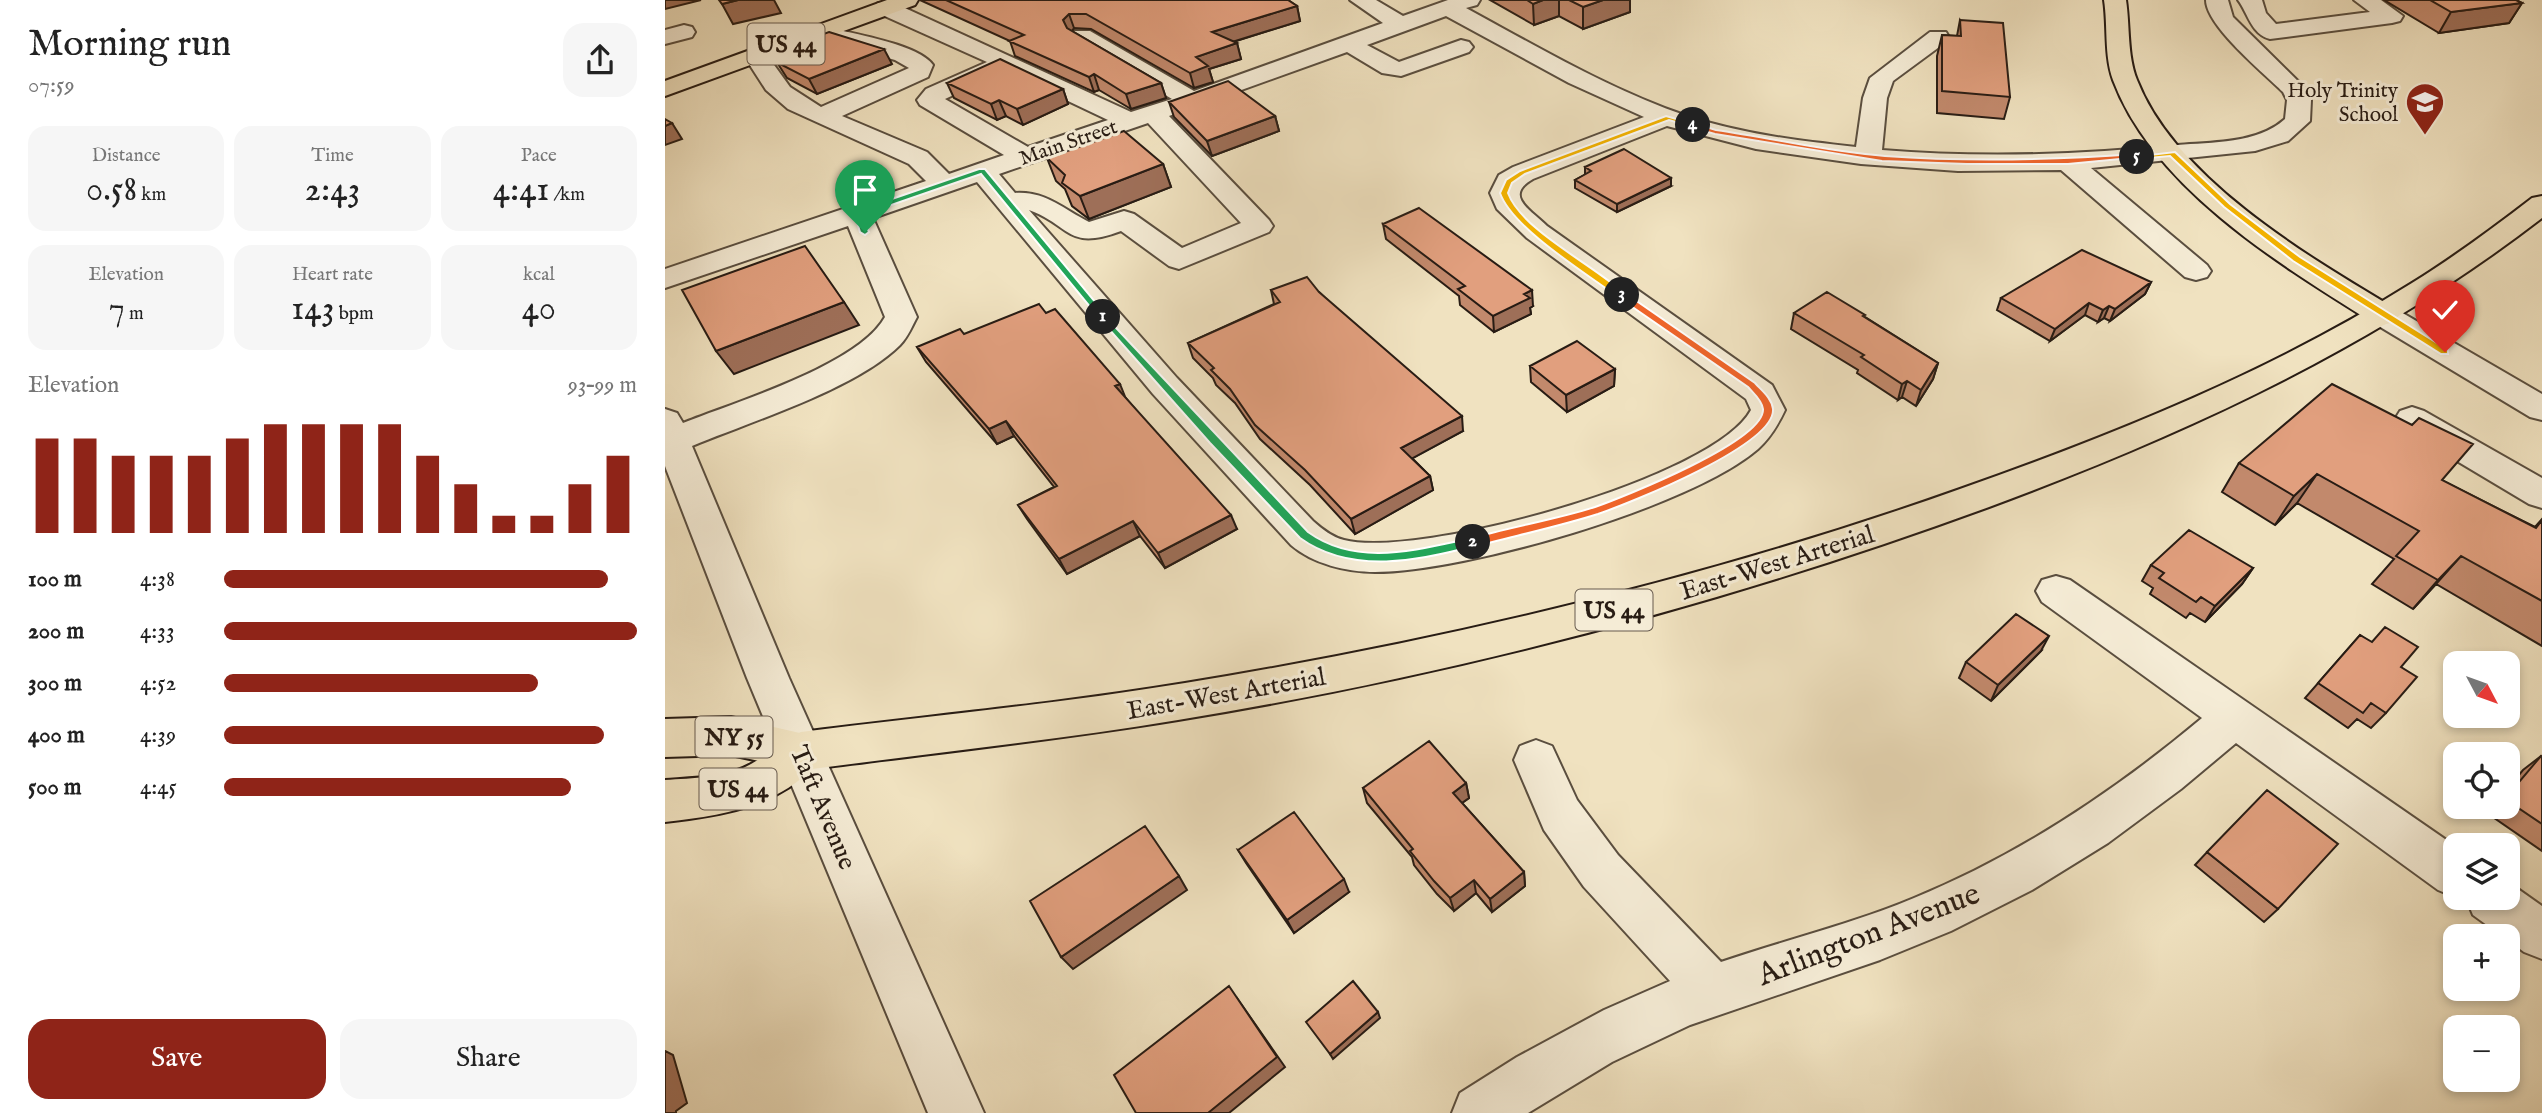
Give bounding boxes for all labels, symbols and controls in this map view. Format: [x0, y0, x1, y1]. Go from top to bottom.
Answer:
text: Morning run [28, 21, 231, 69]
button: share [563, 23, 637, 97]
road number: US 44 [747, 24, 825, 64]
text: 07:59 [28, 71, 75, 100]
place label: Holy Trinity School [2287, 78, 2399, 129]
school or university icon: Holy Trinity School [2404, 81, 2446, 136]
pin: 4 [1675, 108, 1711, 142]
text: 4 [1688, 112, 1697, 136]
street label: Main Street [1016, 114, 1121, 173]
pin: 5 [2119, 140, 2155, 174]
text: Distance [92, 144, 161, 168]
text: Time [311, 144, 354, 168]
text: Pace [521, 144, 557, 168]
text: 5 [2133, 144, 2140, 168]
pin [835, 160, 895, 232]
text: 0.58 [86, 168, 137, 213]
text: 2:43 [305, 168, 360, 213]
text: 4:41 [493, 168, 549, 213]
icon: arrive [846, 171, 884, 209]
text: km [137, 183, 166, 207]
text: /km [549, 183, 585, 207]
text: Elevation [88, 263, 164, 287]
text: Heart rate [292, 263, 373, 287]
text: kcal [523, 263, 555, 287]
pin: 3 [1605, 278, 1639, 312]
pin [2415, 280, 2475, 352]
text: 3 [1618, 282, 1625, 306]
text: 7 [109, 287, 125, 332]
text: 143 [291, 287, 335, 332]
text: 40 [522, 287, 556, 332]
icon: check [2426, 291, 2464, 329]
pin: 1 [1085, 300, 1121, 334]
text: m [125, 302, 144, 326]
text: bpm [335, 302, 374, 326]
text: 1 [1099, 304, 1106, 328]
text: Elevation [28, 371, 119, 400]
text: 93–99 m [568, 371, 637, 400]
street label: East-West Arterial [1676, 518, 1879, 609]
pin: 2 [1455, 524, 1491, 560]
text: 2 [1468, 529, 1477, 553]
text: 100 m [28, 565, 82, 594]
text: 4:38 [140, 565, 175, 594]
road number: US 44 [1576, 590, 1653, 630]
text: 200 m [28, 617, 84, 646]
text: 4:33 [140, 617, 175, 646]
north arrow [2443, 651, 2520, 728]
map controls [2443, 651, 2520, 1092]
street label: East-West Arterial [1124, 661, 1329, 728]
text: 300 m [28, 669, 82, 698]
text: 4:52 [140, 669, 176, 698]
road number: NY 55 [696, 716, 773, 758]
text: 400 m [28, 721, 85, 750]
text: 4:39 [140, 721, 176, 750]
street label: Taft Avenue [782, 741, 864, 875]
button: locate [2443, 742, 2520, 819]
road number: US 44 [699, 768, 777, 810]
text: 500 m [28, 773, 82, 802]
text: 4:45 [140, 773, 177, 802]
button: layers [2443, 833, 2520, 910]
street label: Arlington Avenue [1751, 874, 1986, 997]
button: + [2443, 924, 2520, 1001]
button: − [2443, 1015, 2520, 1092]
button: Save [28, 1019, 326, 1099]
button: Share [340, 1019, 637, 1099]

